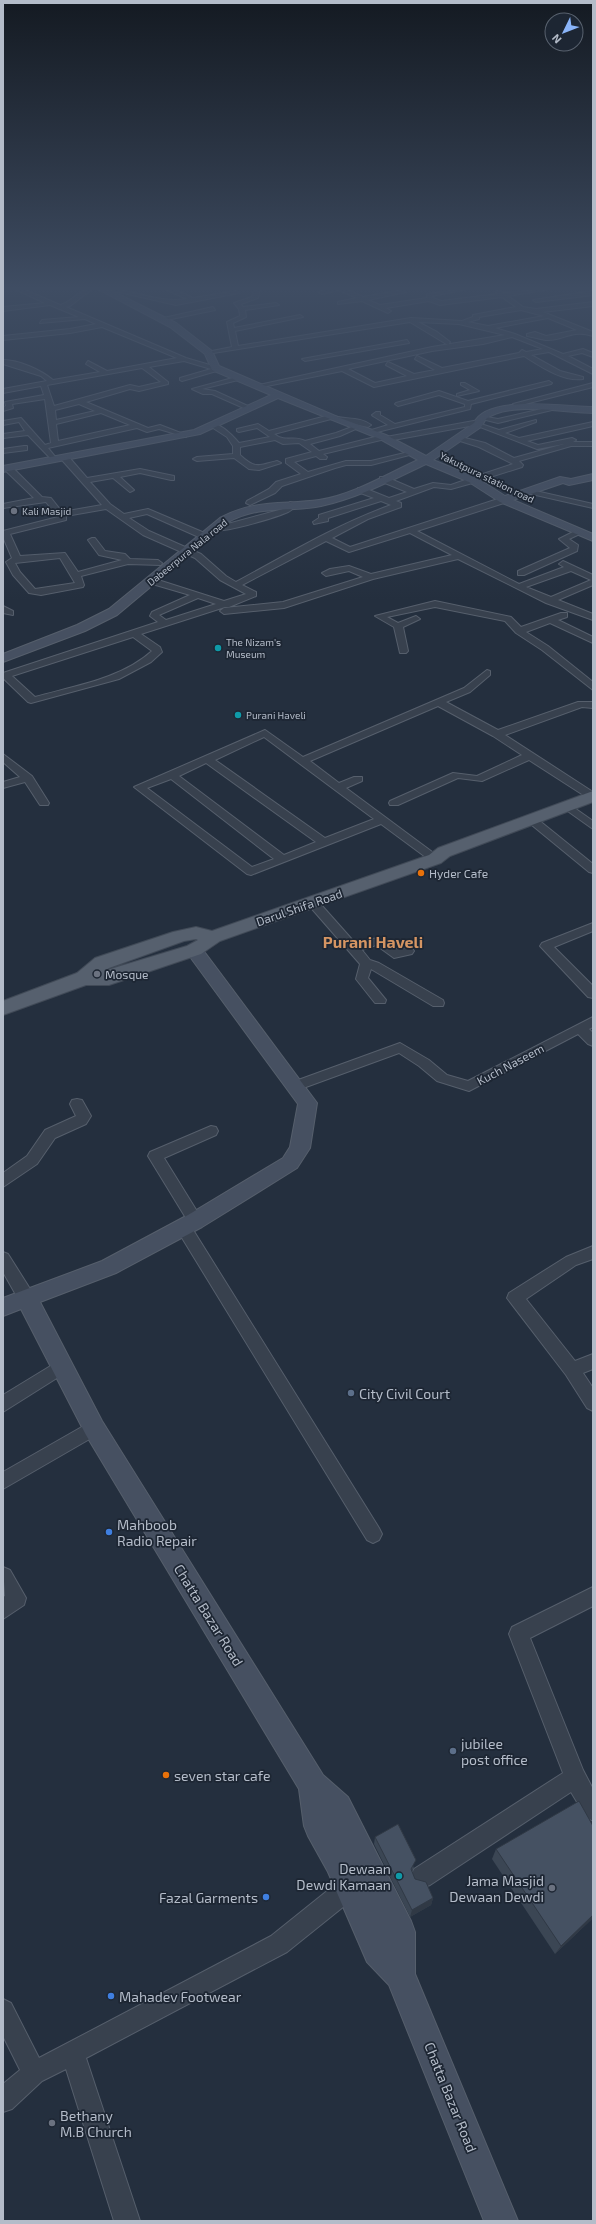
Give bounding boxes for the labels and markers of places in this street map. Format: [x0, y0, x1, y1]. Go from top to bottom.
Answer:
place label: Kali Masjid [22, 505, 71, 517]
marker: Kali Masjid [9, 506, 19, 516]
place label: The Nizam's Museum [226, 636, 281, 660]
marker: The Nizam's Museum [213, 643, 223, 653]
place label: Purani Haveli [246, 709, 306, 721]
marker: Purani Haveli [233, 710, 243, 720]
place label: Hyder Cafe [429, 866, 488, 880]
marker: Hyder Cafe [416, 868, 426, 878]
place label: Mosque [105, 967, 149, 981]
marker: Mosque [92, 969, 102, 979]
place label: City Civil Court [359, 1385, 450, 1402]
marker: City Civil Court [346, 1388, 356, 1398]
place label: Mahboob Radio Repair [117, 1516, 197, 1549]
marker: Mahboob Radio Repair [104, 1527, 114, 1537]
place label: jubilee post office [461, 1735, 528, 1768]
marker: jubilee post office [448, 1746, 458, 1756]
place label: seven star cafe [174, 1767, 271, 1784]
marker: seven star cafe [161, 1770, 171, 1780]
place label: Dewaan Dewdi Kamaan [296, 1860, 391, 1893]
marker: Dewaan Dewdi Kamaan [394, 1871, 404, 1881]
place label: Jama Masjid Dewaan Dewdi [449, 1872, 544, 1905]
marker: Jama Masjid Dewaan Dewdi [547, 1883, 557, 1893]
place label: Fazal Garments [159, 1889, 258, 1906]
marker: Fazal Garments [261, 1892, 271, 1902]
place label: Mahadev Footwear [119, 1988, 242, 2005]
marker: Mahadev Footwear [106, 1991, 116, 2001]
place label: Bethany M.B Church [60, 2107, 132, 2140]
marker: Bethany M.B Church [47, 2118, 57, 2128]

